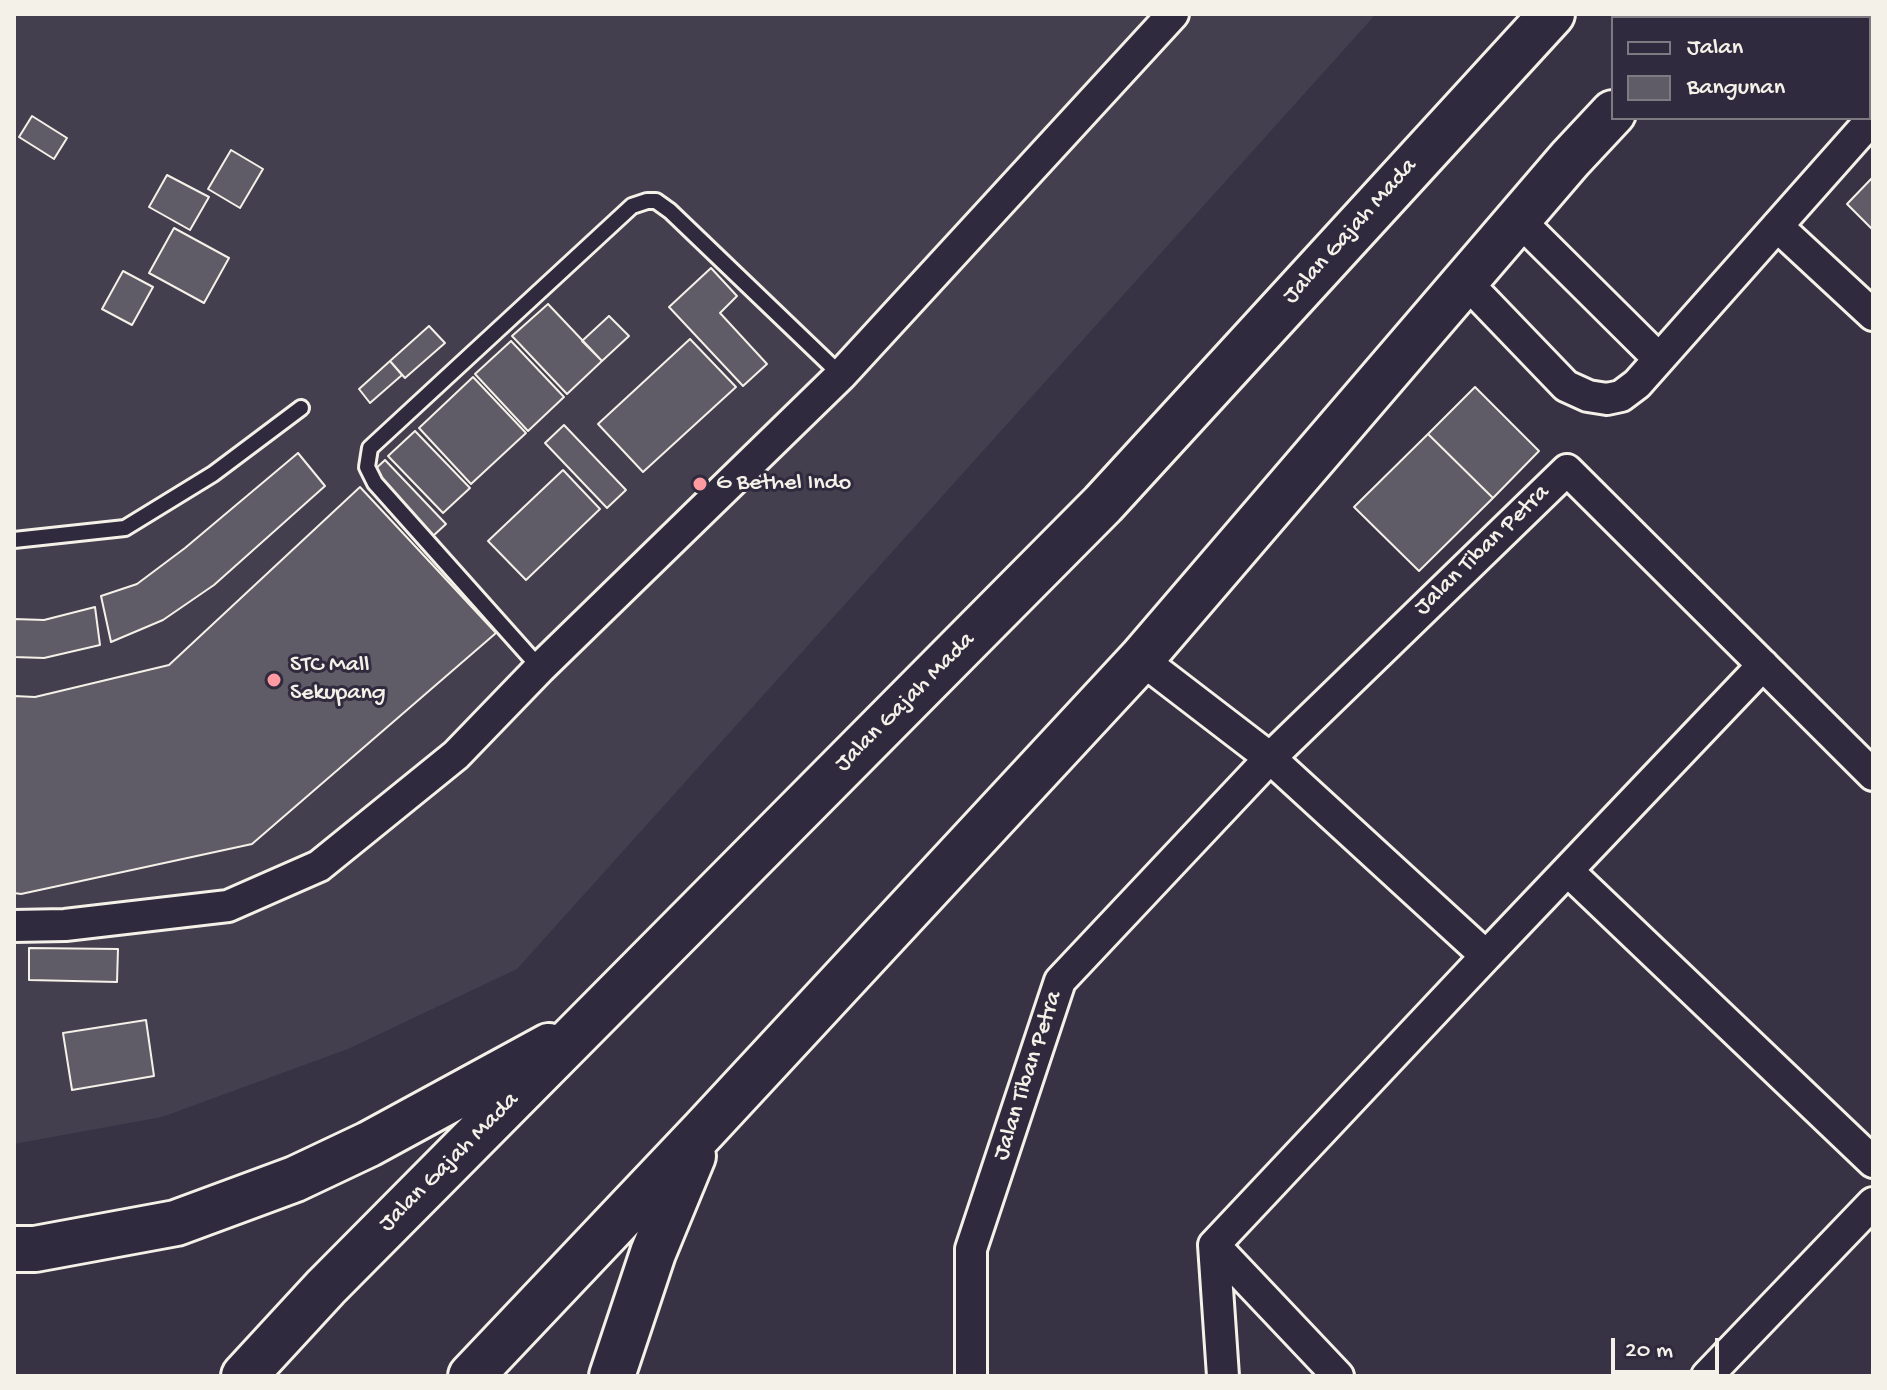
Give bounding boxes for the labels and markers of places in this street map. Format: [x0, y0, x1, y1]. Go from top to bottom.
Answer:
place label: G Bethel Indo [716, 470, 851, 498]
marker: G Bethel Indo [691, 475, 709, 493]
place label: STC Mall Sekupang [290, 652, 386, 708]
marker: STC Mall Sekupang [265, 671, 283, 689]

